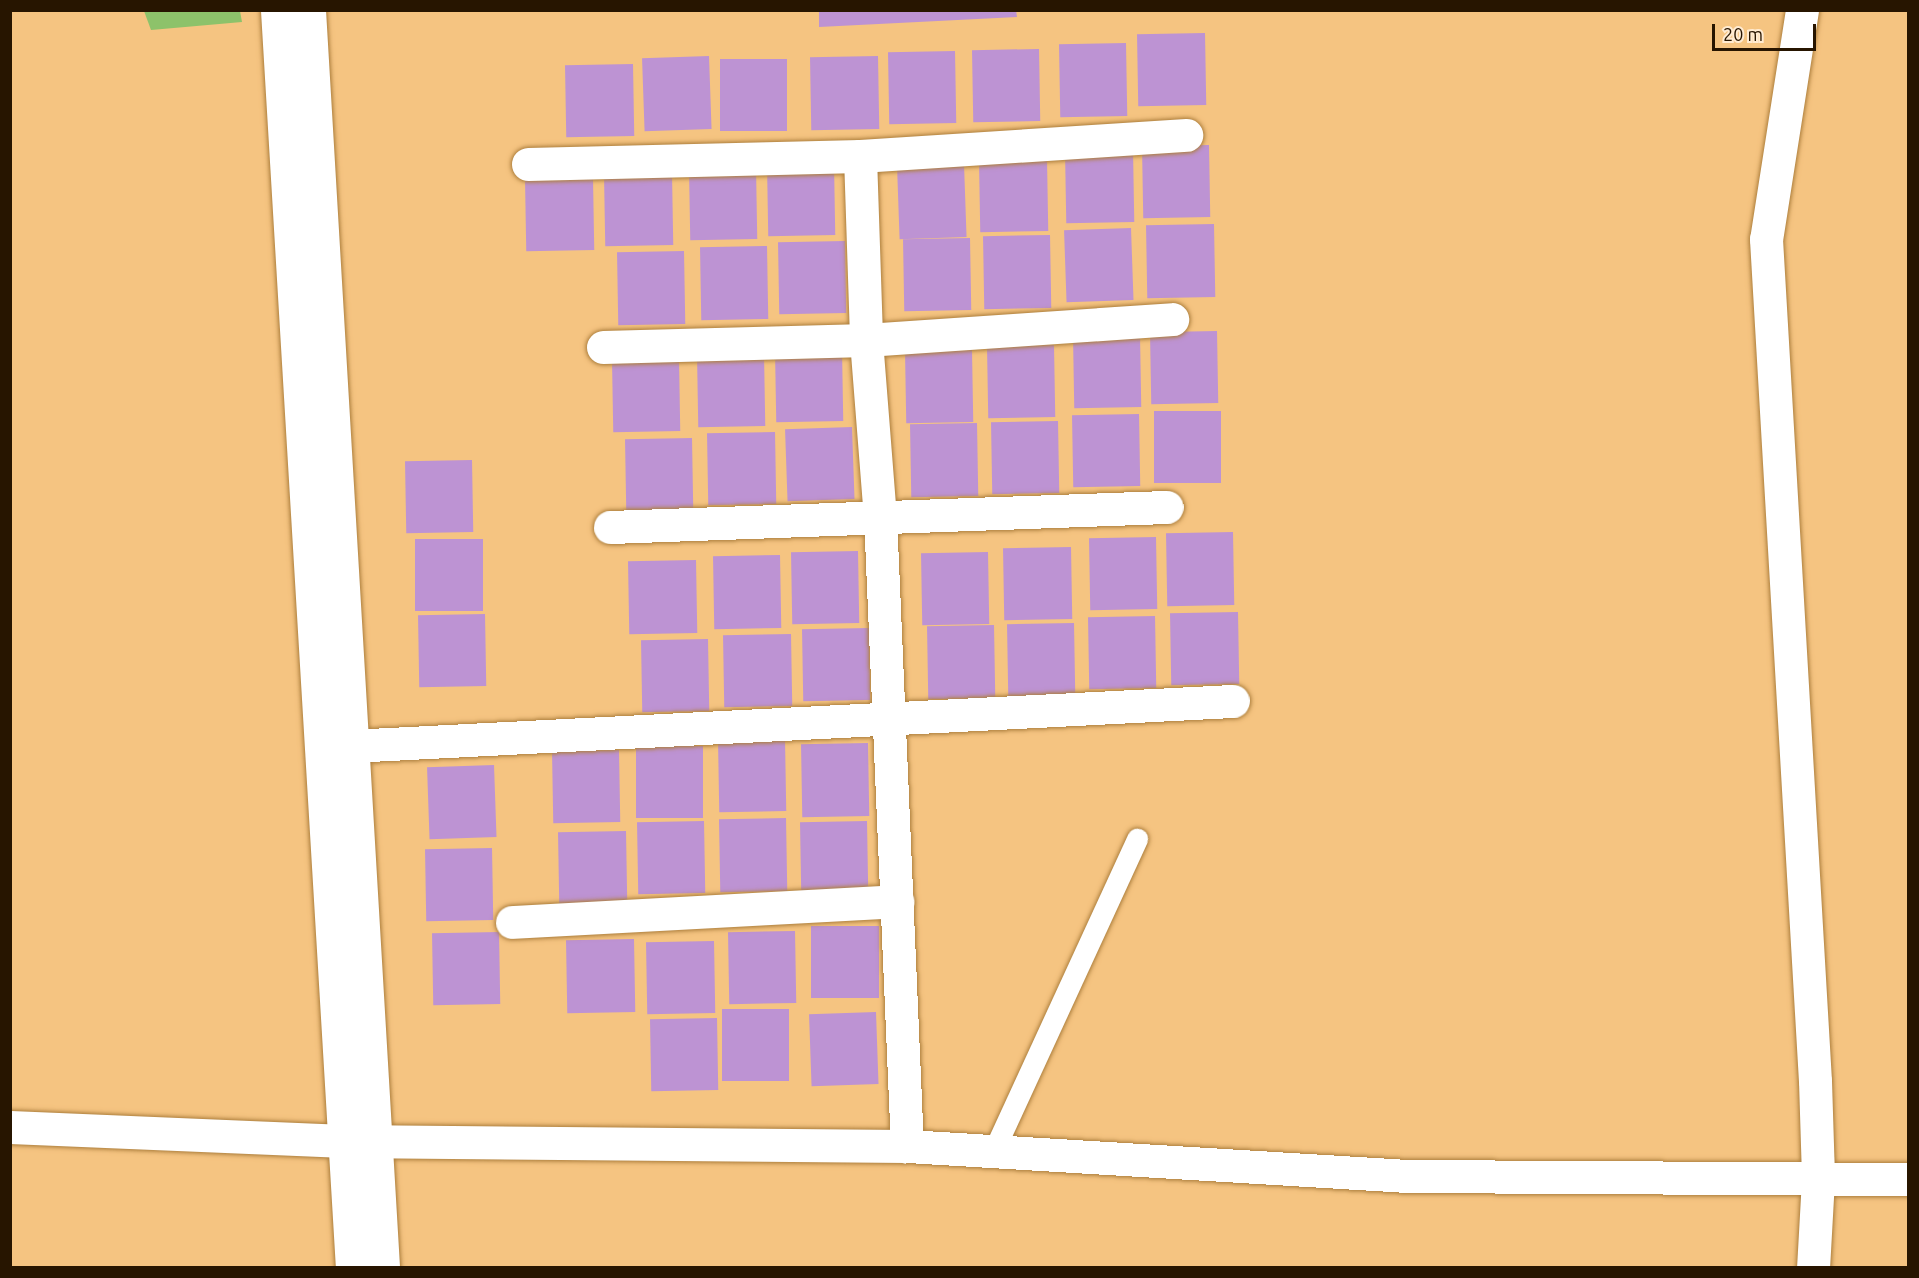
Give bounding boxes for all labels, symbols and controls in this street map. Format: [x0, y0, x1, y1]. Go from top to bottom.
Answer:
scale bar [1715, 12, 1818, 50]
text: 20 m [1723, 24, 1763, 44]

